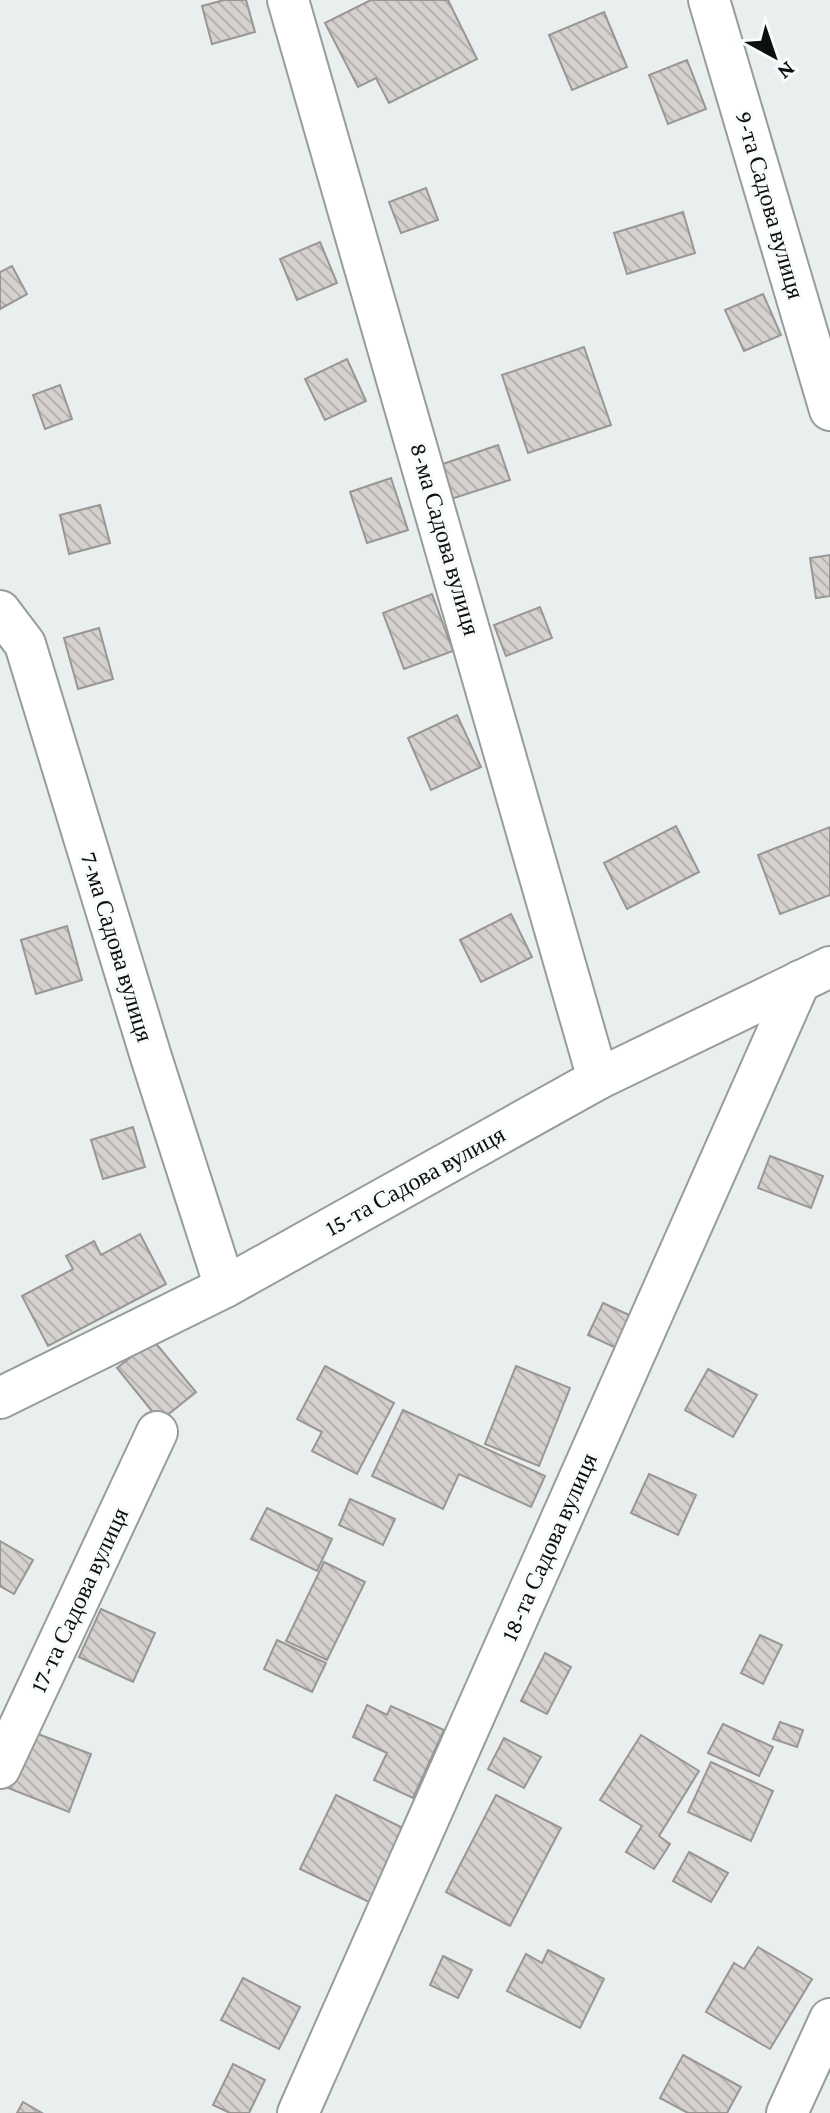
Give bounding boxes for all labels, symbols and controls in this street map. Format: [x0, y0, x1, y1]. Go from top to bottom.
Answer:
north arrow [734, 16, 814, 96]
text: N [773, 57, 800, 85]
street label: 9-та Садова вулиця [731, 108, 810, 302]
street label: 8-ма Садова вулиця [405, 439, 486, 638]
street label: 7-ма Садова вулиця [76, 849, 159, 1045]
street label: 15-та Садова вулиця [320, 1120, 509, 1241]
street label: 18-та Садова вулиця [495, 1449, 602, 1645]
street label: 17-та Садова вулиця [24, 1503, 133, 1696]

